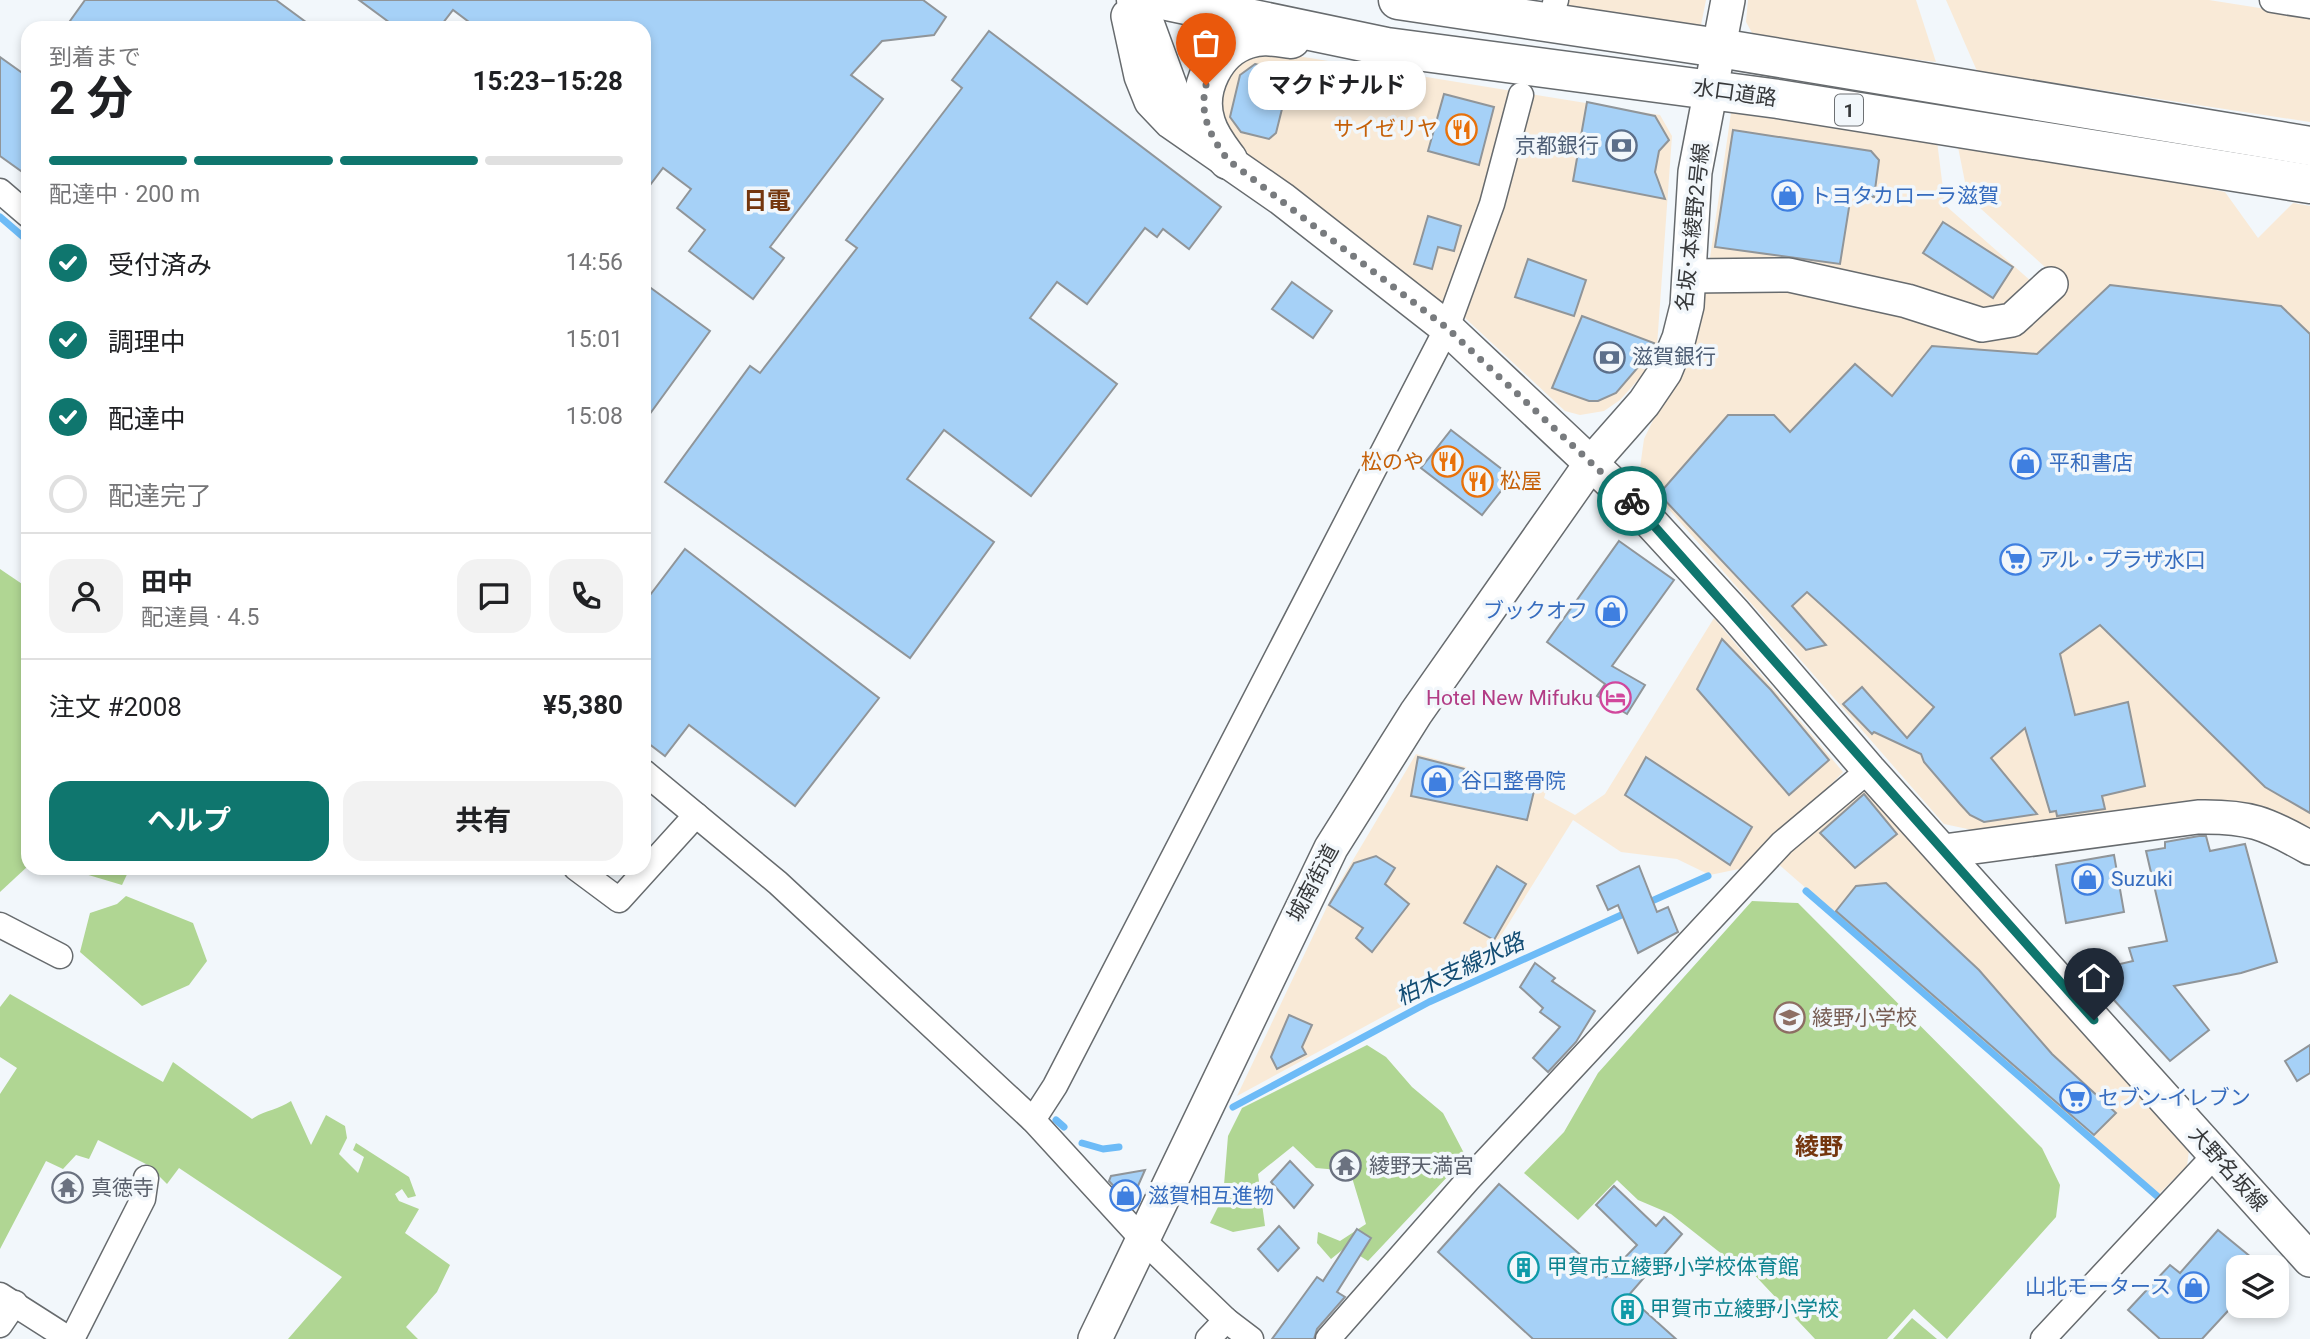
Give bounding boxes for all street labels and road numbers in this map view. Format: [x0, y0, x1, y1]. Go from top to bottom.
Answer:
street label: 水口道路 [1692, 75, 1778, 111]
road number: 1 [1835, 94, 1863, 125]
street label: 名坂･本綾野2号線 [1672, 142, 1714, 312]
street label: 城南街道 [1283, 840, 1343, 926]
street label: 大野名坂線 [2184, 1122, 2272, 1216]

